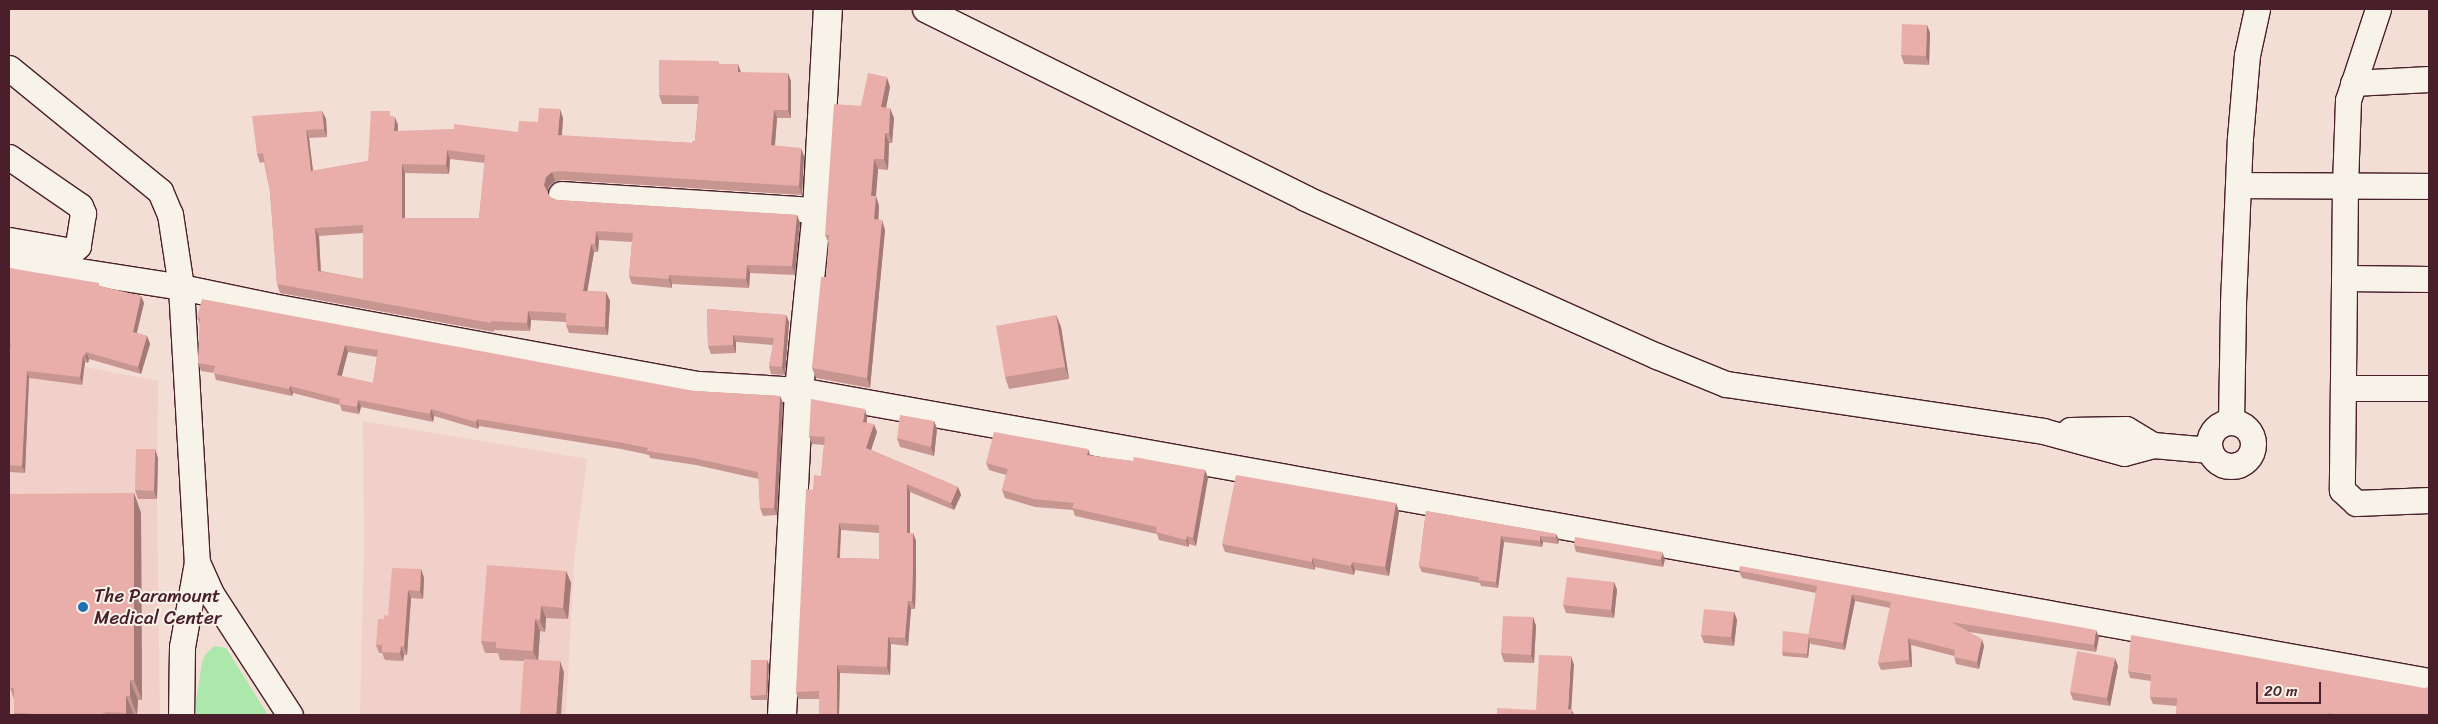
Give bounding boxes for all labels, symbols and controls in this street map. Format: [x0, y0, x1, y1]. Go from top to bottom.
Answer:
place label: The Paramount Medical Center [94, 585, 222, 629]
marker: The Paramount Medical Center [76, 600, 90, 614]
scale bar [2258, 672, 2323, 704]
text: 20 m [2264, 678, 2298, 704]

